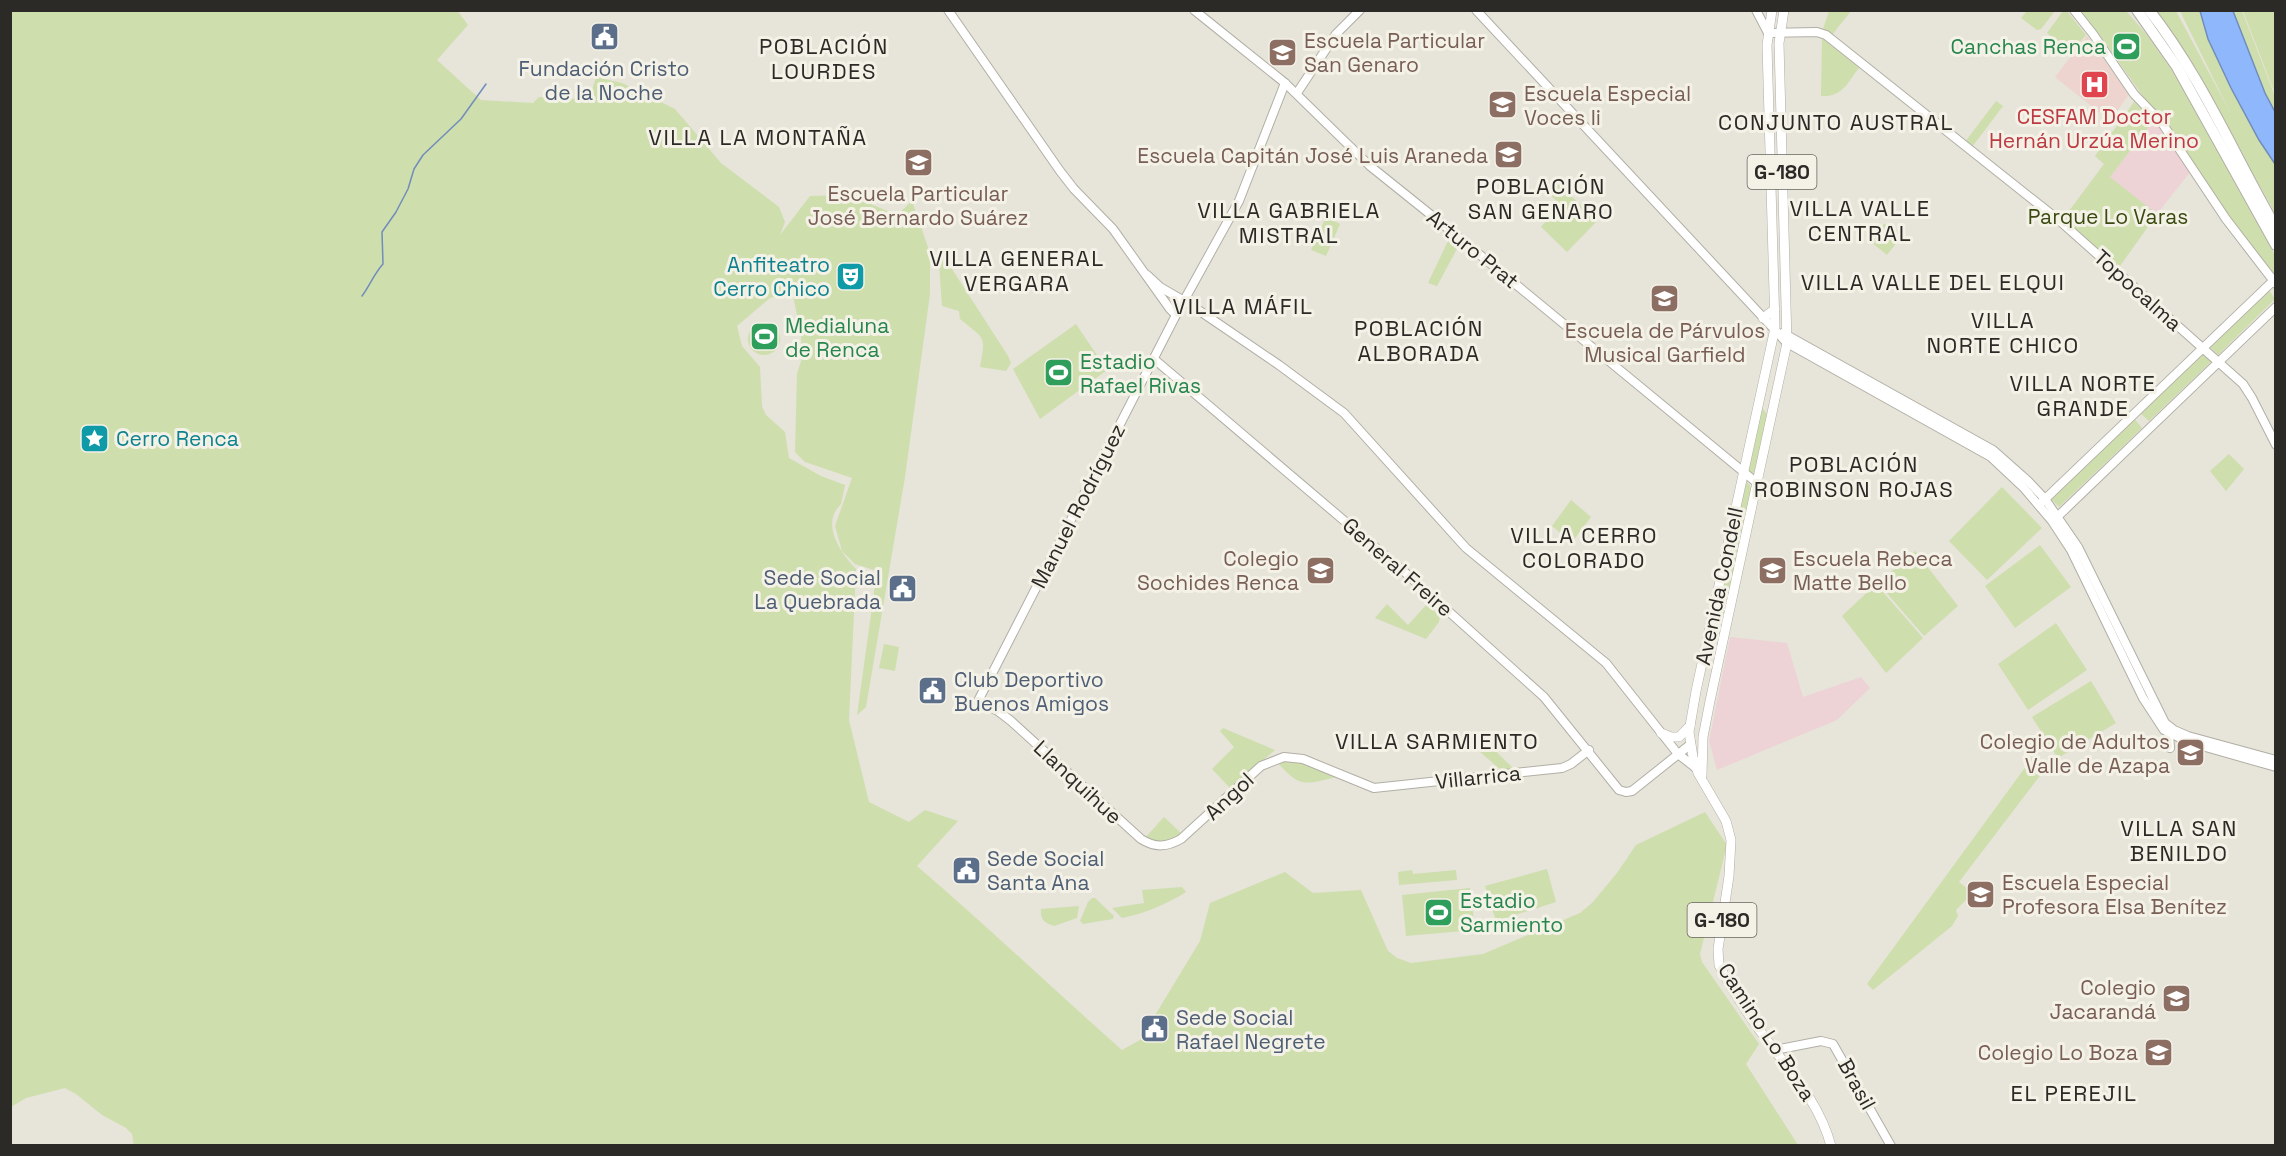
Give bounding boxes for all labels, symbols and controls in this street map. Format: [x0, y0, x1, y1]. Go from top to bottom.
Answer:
public building icon: Fundación Cristo de la Noche [588, 21, 620, 53]
place label: Escuela Particular San Genaro [1304, 27, 1485, 78]
sports icon: Canchas Renca [2111, 30, 2143, 62]
district label: POBLACIÓN LOURDES [759, 32, 889, 85]
place label: Canchas Renca [1950, 33, 2106, 60]
school or university icon: Escuela Particular San Genaro [1267, 36, 1299, 68]
place label: Fundación Cristo de la Noche [519, 55, 689, 106]
hospital icon: CESFAM Doctor Hernán Urzúa Merino [2078, 69, 2110, 101]
place label: Escuela Especial Voces Ii [1524, 80, 1691, 131]
school or university icon: Escuela Especial Voces Ii [1487, 89, 1519, 121]
place label: CESFAM Doctor Hernán Urzúa Merino [1989, 103, 2199, 154]
district label: CONJUNTO AUSTRAL [1718, 108, 1954, 136]
district label: VILLA LA MONTAÑA [648, 123, 868, 151]
school or university icon: Escuela Capitán José Luis Araneda [1493, 139, 1525, 171]
place label: Escuela Capitán José Luis Araneda [1137, 142, 1488, 169]
school or university icon: Escuela Particular José Bernardo Suárez [902, 146, 934, 178]
road number: G-180 [1748, 155, 1816, 189]
district label: POBLACIÓN SAN GENARO [1468, 172, 1614, 225]
place label: Escuela Particular José Bernardo Suárez [808, 180, 1028, 231]
district label: VILLA VALLE CENTRAL [1789, 194, 1931, 247]
district label: VILLA GABRIELA MISTRAL [1197, 196, 1381, 249]
park label: Parque Lo Varas [2028, 203, 2188, 230]
street label: Arturo Prat [1421, 204, 1525, 294]
street label: Topocalma [2088, 243, 2188, 337]
district label: VILLA GENERAL VERGARA [929, 244, 1105, 297]
place label: Anfiteatro Cerro Chico [713, 251, 830, 302]
theatre icon: Anfiteatro Cerro Chico [835, 260, 867, 292]
district label: VILLA VALLE DEL ELQUI [1801, 268, 2065, 296]
school or university icon: Escuela de Párvulos Musical Garfield [1649, 283, 1681, 315]
district label: VILLA MÁFIL [1173, 292, 1313, 320]
district label: VILLA NORTE CHICO [1926, 306, 2080, 359]
place label: Medialuna de Renca [785, 312, 889, 363]
district label: POBLACIÓN ALBORADA [1354, 314, 1484, 367]
place label: Escuela de Párvulos Musical Garfield [1565, 317, 1765, 368]
sports icon: Medialuna de Renca [748, 321, 780, 353]
place label: Estadio Rafael Rivas [1080, 348, 1201, 399]
sports icon: Estadio Rafael Rivas [1043, 357, 1075, 389]
district label: VILLA NORTE GRANDE [2009, 369, 2157, 422]
street label: Manuel Rodríguez [1025, 419, 1131, 593]
place icon: Cerro Renca [79, 422, 111, 454]
place label: Cerro Renca [116, 425, 239, 452]
district label: POBLACIÓN ROBINSON ROJAS [1754, 450, 1954, 503]
street label: Avenida Condell [1689, 505, 1749, 667]
street label: General Freire [1337, 511, 1459, 623]
district label: VILLA CERRO COLORADO [1510, 521, 1658, 574]
place label: Colegio Sochides Renca [1137, 545, 1299, 596]
place label: Escuela Rebeca Matte Bello [1793, 545, 1953, 596]
school or university icon: Colegio Sochides Renca [1304, 554, 1336, 586]
school or university icon: Escuela Rebeca Matte Bello [1756, 554, 1788, 586]
place label: Sede Social La Quebrada [754, 564, 881, 615]
public building icon: Sede Social La Quebrada [886, 573, 918, 605]
place label: Club Deportivo Buenos Amigos [954, 666, 1109, 717]
public building icon: Club Deportivo Buenos Amigos [917, 675, 949, 707]
district label: VILLA SARMIENTO [1335, 727, 1539, 755]
place label: Colegio de Adultos Valle de Azapa [1980, 728, 2170, 779]
street label: Llanquihue [1028, 734, 1128, 830]
school or university icon: Colegio de Adultos Valle de Azapa [2175, 737, 2207, 769]
street label: Villarrica [1434, 759, 1522, 795]
street label: Angol [1199, 766, 1259, 826]
district label: VILLA SAN BENILDO [2120, 814, 2238, 867]
place label: Sede Social Santa Ana [987, 845, 1104, 896]
public building icon: Sede Social Santa Ana [950, 854, 982, 886]
place label: Escuela Especial Profesora Elsa Benítez [2002, 869, 2227, 920]
school or university icon: Escuela Especial Profesora Elsa Benítez [1965, 878, 1997, 910]
place label: Estadio Sarmiento [1460, 887, 1563, 938]
sports icon: Estadio Sarmiento [1423, 896, 1455, 928]
road number: G-180 [1688, 903, 1756, 937]
street label: Camino Lo Boza [1712, 958, 1822, 1106]
place label: Colegio Jacarandá [2050, 974, 2156, 1025]
school or university icon: Colegio Jacarandá [2161, 983, 2193, 1015]
place label: Sede Social Rafael Negrete [1176, 1004, 1326, 1055]
public building icon: Sede Social Rafael Negrete [1139, 1013, 1171, 1045]
school or university icon: Colegio Lo Boza [2143, 1036, 2175, 1068]
place label: Colegio Lo Boza [1978, 1039, 2138, 1066]
street label: Brasil [1832, 1053, 1882, 1115]
district label: EL PEREJIL [2011, 1079, 2137, 1107]

